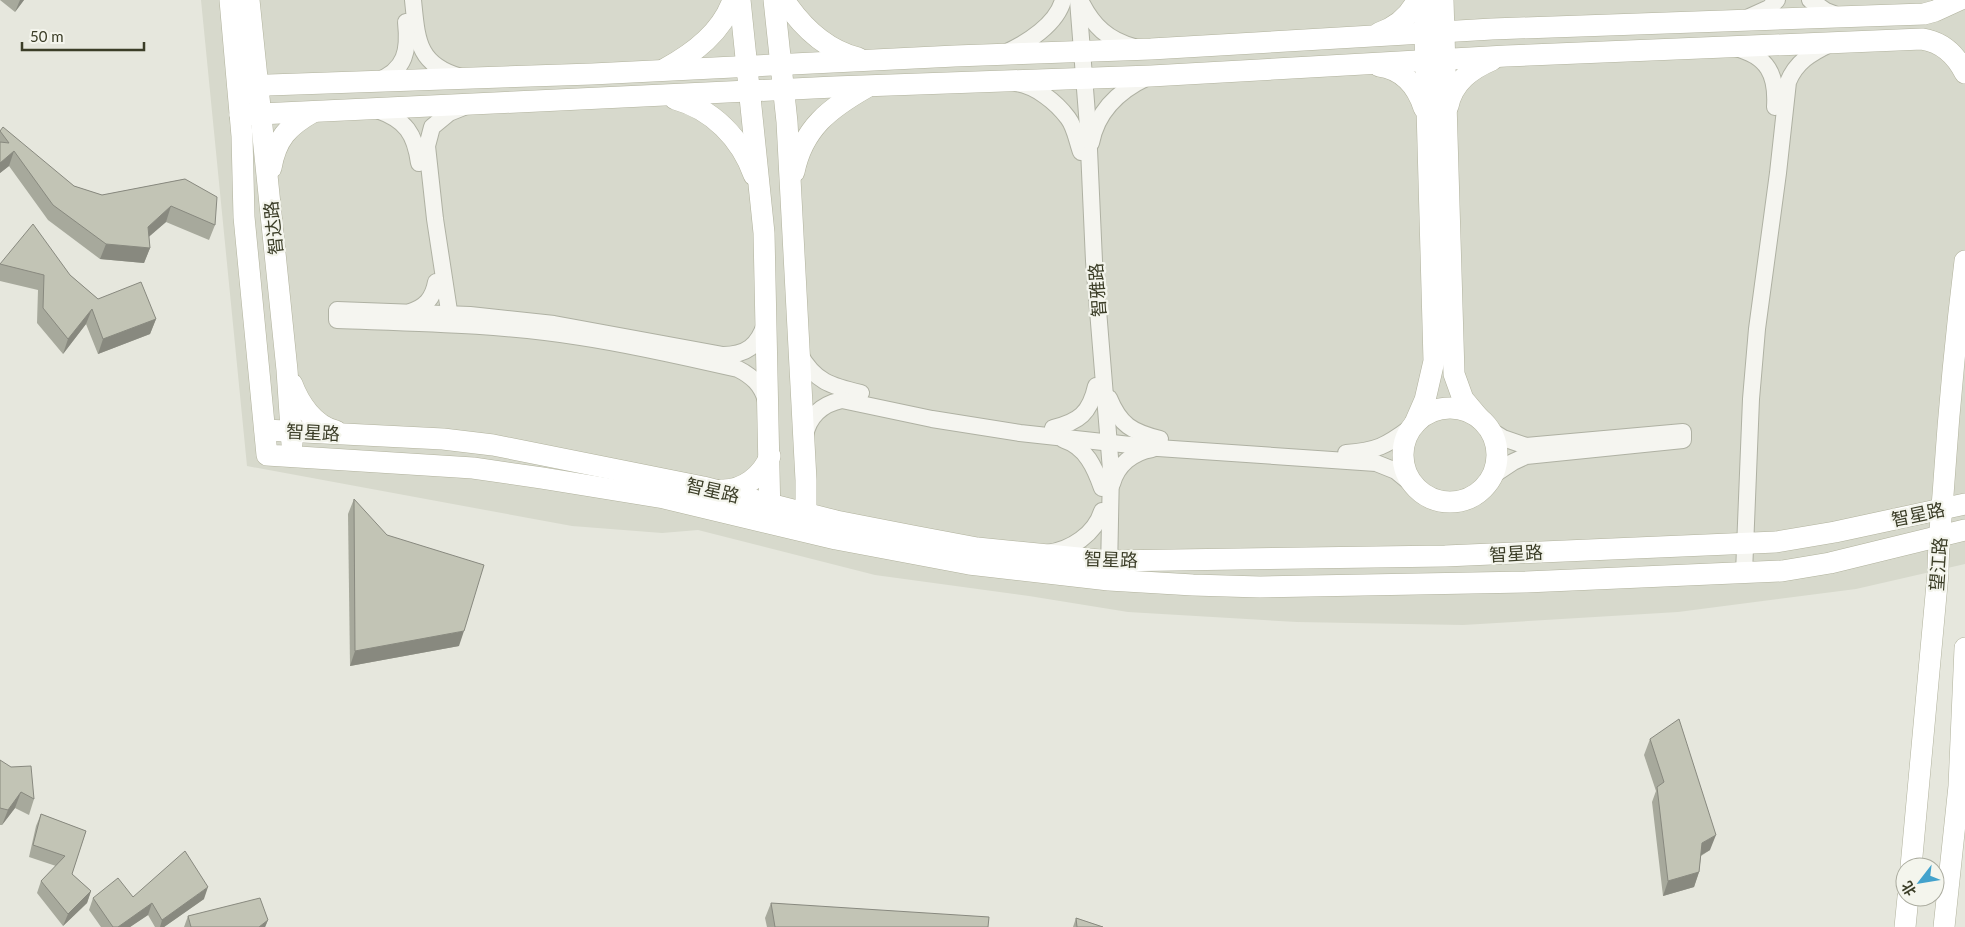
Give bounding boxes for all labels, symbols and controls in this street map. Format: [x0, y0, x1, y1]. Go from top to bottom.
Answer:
scale bar [22, 20, 145, 52]
text: 50 m [30, 27, 64, 45]
street label: 智达路 [259, 200, 287, 256]
street label: 智雅路 [1084, 262, 1110, 318]
street label: 智星路 [285, 420, 341, 444]
street label: 智星路 [684, 473, 742, 507]
street label: 智星路 [1889, 498, 1947, 530]
street label: 望江路 [1925, 536, 1951, 592]
street label: 智星路 [1488, 541, 1544, 565]
street label: 智星路 [1084, 547, 1138, 571]
north arrow [1895, 857, 1945, 907]
text: 北 [1898, 879, 1919, 899]

